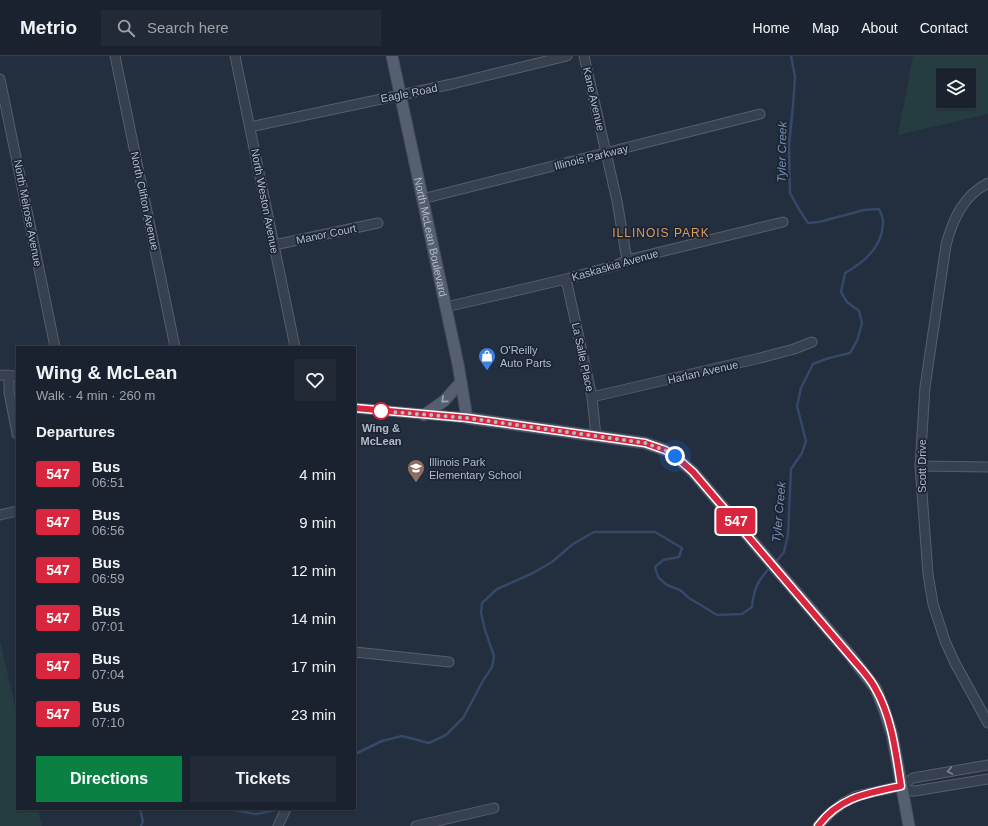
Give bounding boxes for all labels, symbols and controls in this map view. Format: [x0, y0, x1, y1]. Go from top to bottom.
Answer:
search box [101, 10, 381, 46]
text: Metrio [20, 17, 77, 38]
icon: search [115, 17, 137, 39]
text: Search here [147, 19, 229, 36]
text: Home [753, 20, 790, 36]
text: Map [812, 20, 839, 36]
text: About [861, 20, 898, 36]
text: Contact [920, 20, 968, 36]
street label: Kane Avenue [581, 66, 607, 132]
map controls [936, 68, 976, 108]
button: layers [936, 68, 976, 108]
street label: Eagle Road [380, 82, 438, 104]
water label: Tyler Creek [774, 120, 790, 183]
street label: Illinois Parkway [553, 142, 630, 172]
street label: North Weston Avenue [249, 148, 281, 254]
street label: North Clifton Avenue [129, 151, 161, 251]
street label: North Melrose Avenue [12, 159, 44, 267]
street label: North McLean Boulevard [412, 176, 449, 298]
street label: Manor Court [295, 222, 357, 246]
district label: ILLINOIS PARK [612, 226, 710, 240]
street label: Kaskaskia Avenue [570, 247, 660, 283]
street label: La Salle Place [570, 321, 596, 393]
place label: O'Reilly Auto Parts [500, 344, 552, 369]
shop icon: O'Reilly Auto Parts [477, 346, 497, 371]
street label: Harlan Avenue [667, 358, 739, 386]
button: heart [294, 359, 336, 401]
text: Wing & McLean [36, 362, 177, 383]
text: Walk · 4 min · 260 m [36, 388, 155, 403]
one-way arrow [441, 396, 449, 403]
marker: Wing & McLean [372, 402, 390, 420]
place label: Wing & McLean [361, 422, 402, 447]
text: Departures [36, 423, 115, 440]
street label: Scott Drive [916, 439, 928, 493]
your location [665, 446, 685, 466]
place label: Illinois Park Elementary School [429, 456, 521, 481]
text: Bus [92, 458, 120, 475]
school or university icon: Illinois Park Elementary School [406, 458, 426, 483]
text: 547 [46, 466, 70, 482]
text: 4 min [299, 466, 336, 483]
text: 06:51 [92, 475, 125, 490]
water label: Tyler Creek [769, 480, 789, 543]
text: Bus [92, 506, 120, 523]
line badge: 547 [713, 508, 759, 534]
text: 547 [724, 513, 748, 529]
text: 547 [46, 514, 70, 530]
text: 9 min [299, 514, 336, 531]
text: 06:56 [92, 523, 125, 538]
text: Bus [92, 554, 120, 571]
text: 547 [46, 562, 70, 578]
text: 12 min [291, 562, 336, 579]
text: 06:59 [92, 571, 125, 586]
text: Bus [92, 602, 120, 619]
text: 547 [46, 610, 70, 626]
text: 14 min [291, 610, 336, 627]
text: 07:01 [92, 619, 125, 634]
text: Bus [92, 650, 120, 667]
text: 547 [46, 658, 70, 674]
text: 17 min [291, 658, 336, 675]
text: 07:04 [92, 667, 125, 682]
text: Bus [92, 698, 120, 715]
text: 547 [46, 706, 70, 722]
text: 23 min [291, 706, 336, 723]
text: 07:10 [92, 715, 125, 730]
button: Directions [36, 756, 182, 802]
button: Tickets [190, 756, 336, 802]
one-way arrow [946, 767, 953, 775]

